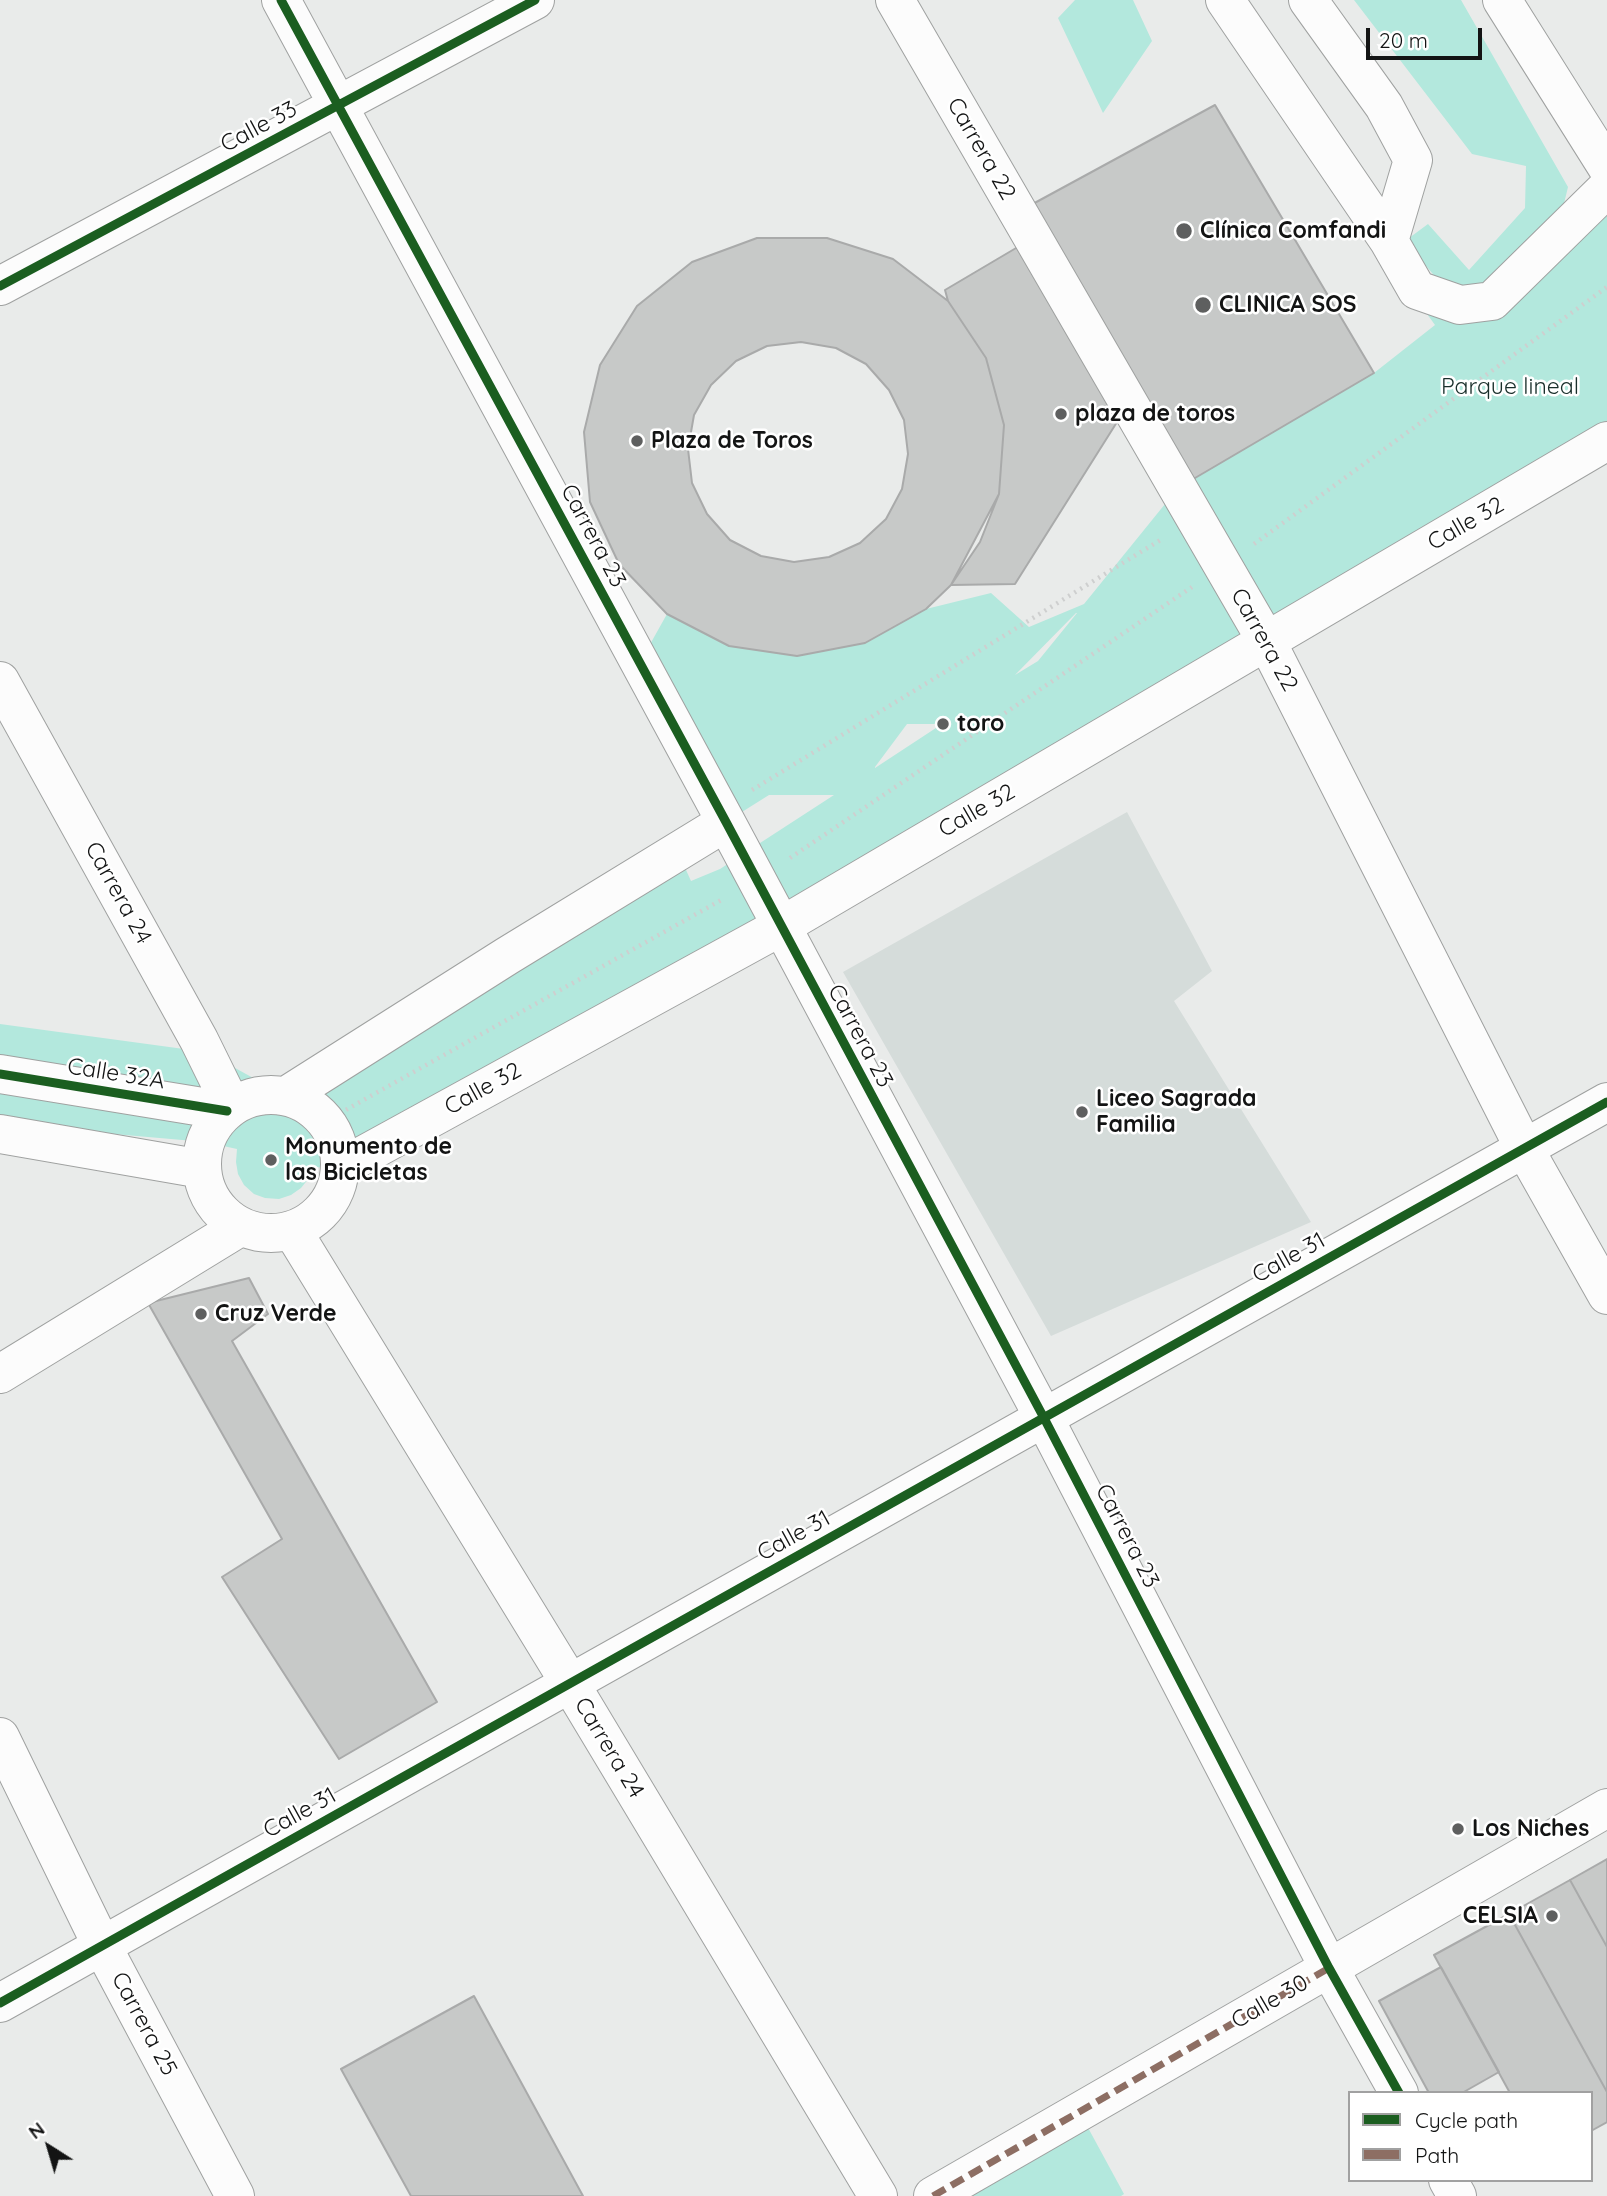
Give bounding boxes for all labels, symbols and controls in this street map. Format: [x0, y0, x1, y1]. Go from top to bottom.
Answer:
scale bar [1369, 14, 1484, 58]
text: 20 m [1379, 27, 1428, 53]
street label: Carrera 22 [941, 93, 1021, 205]
street label: Calle 33 [216, 95, 302, 159]
place label: Clínica Comfandi [1200, 217, 1386, 245]
marker: Clínica Comfandi [1174, 221, 1194, 241]
place label: CLINICA SOS [1219, 291, 1356, 319]
marker: CLINICA SOS [1193, 295, 1213, 315]
park label: Parque lineal [1441, 373, 1579, 401]
place label: plaza de toros [1075, 400, 1235, 428]
marker: plaza de toros [1053, 406, 1069, 422]
place label: Plaza de Toros [651, 427, 813, 455]
marker: Plaza de Toros [629, 433, 645, 449]
street label: Carrera 23 [554, 480, 632, 592]
street label: Calle 32 [1423, 491, 1509, 557]
street label: Carrera 22 [1224, 584, 1304, 696]
place label: toro [957, 710, 1004, 738]
marker: toro [935, 716, 951, 732]
street label: Calle 32 [934, 778, 1020, 844]
street label: Carrera 24 [79, 837, 157, 949]
street label: Carrera 23 [821, 980, 899, 1092]
street label: Calle 32A [65, 1053, 167, 1095]
street label: Calle 32 [440, 1057, 526, 1121]
place label: Liceo Sagrada Familia [1096, 1085, 1257, 1139]
marker: Liceo Sagrada Familia [1074, 1104, 1090, 1120]
place label: Monumento de las Bicicletas [285, 1133, 452, 1187]
marker: Monumento de las Bicicletas [263, 1152, 279, 1168]
street label: Calle 31 [1248, 1227, 1330, 1289]
place label: Cruz Verde [215, 1300, 337, 1328]
marker: Cruz Verde [193, 1306, 209, 1322]
street label: Carrera 23 [1089, 1480, 1165, 1592]
street label: Calle 31 [753, 1505, 835, 1567]
street label: Carrera 24 [568, 1693, 650, 1803]
street label: Calle 31 [259, 1782, 341, 1844]
place label: Los Niches [1472, 1815, 1589, 1843]
marker: Los Niches [1450, 1821, 1466, 1837]
place label: CELSIA [1463, 1902, 1538, 1930]
marker: CELSIA [1544, 1908, 1560, 1924]
street label: Carrera 25 [105, 1968, 183, 2080]
street label: Calle 30 [1227, 1969, 1313, 2035]
legend [1348, 2091, 1593, 2182]
text: Cycle path [1415, 2107, 1518, 2133]
north arrow [14, 2112, 84, 2182]
text: N [24, 2116, 49, 2144]
text: Path [1415, 2142, 1459, 2168]

